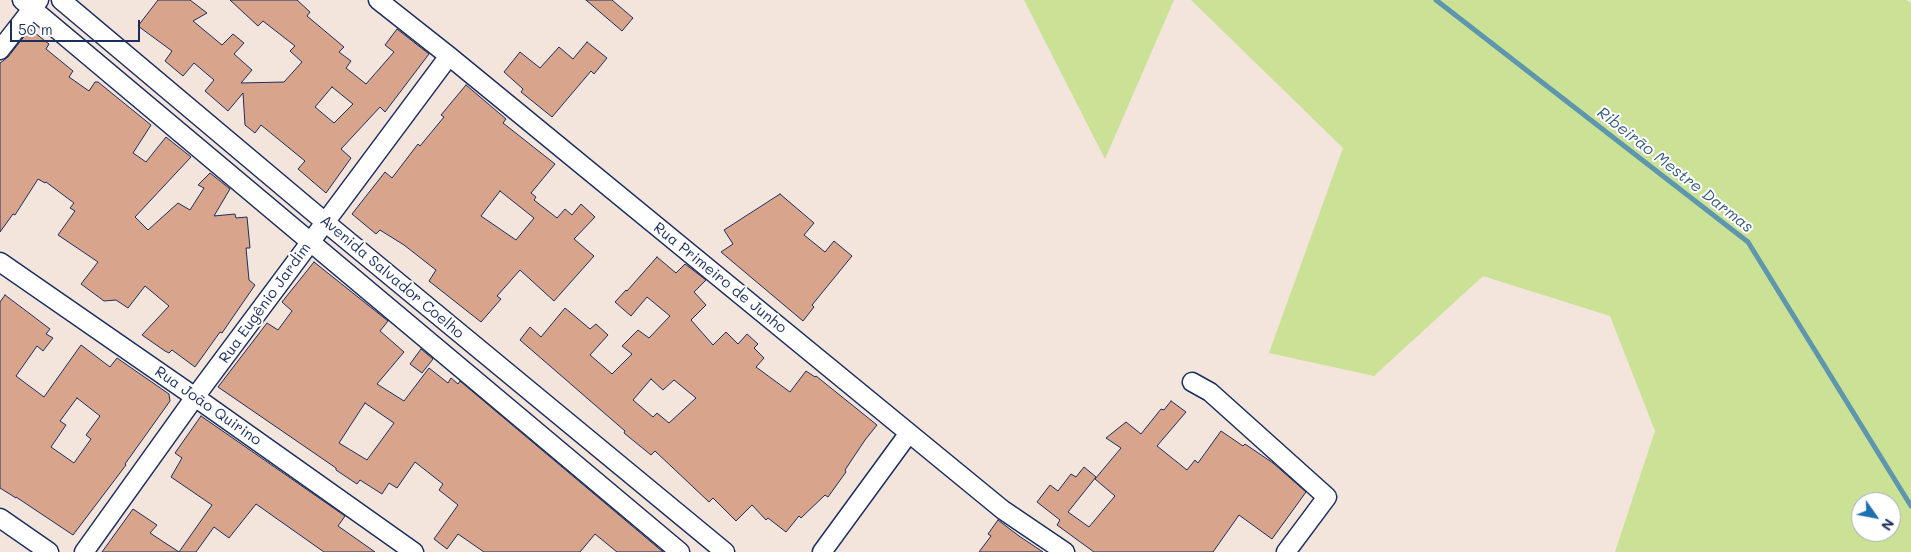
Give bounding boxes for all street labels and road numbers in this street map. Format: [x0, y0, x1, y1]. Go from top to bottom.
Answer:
street label: Avenida Salvador Coelho [316, 212, 468, 342]
street label: Rua Primeiro de Junho [650, 219, 790, 337]
street label: Rua Eugênio Jardim [215, 239, 315, 367]
street label: Rua João Quirino [151, 363, 265, 449]

